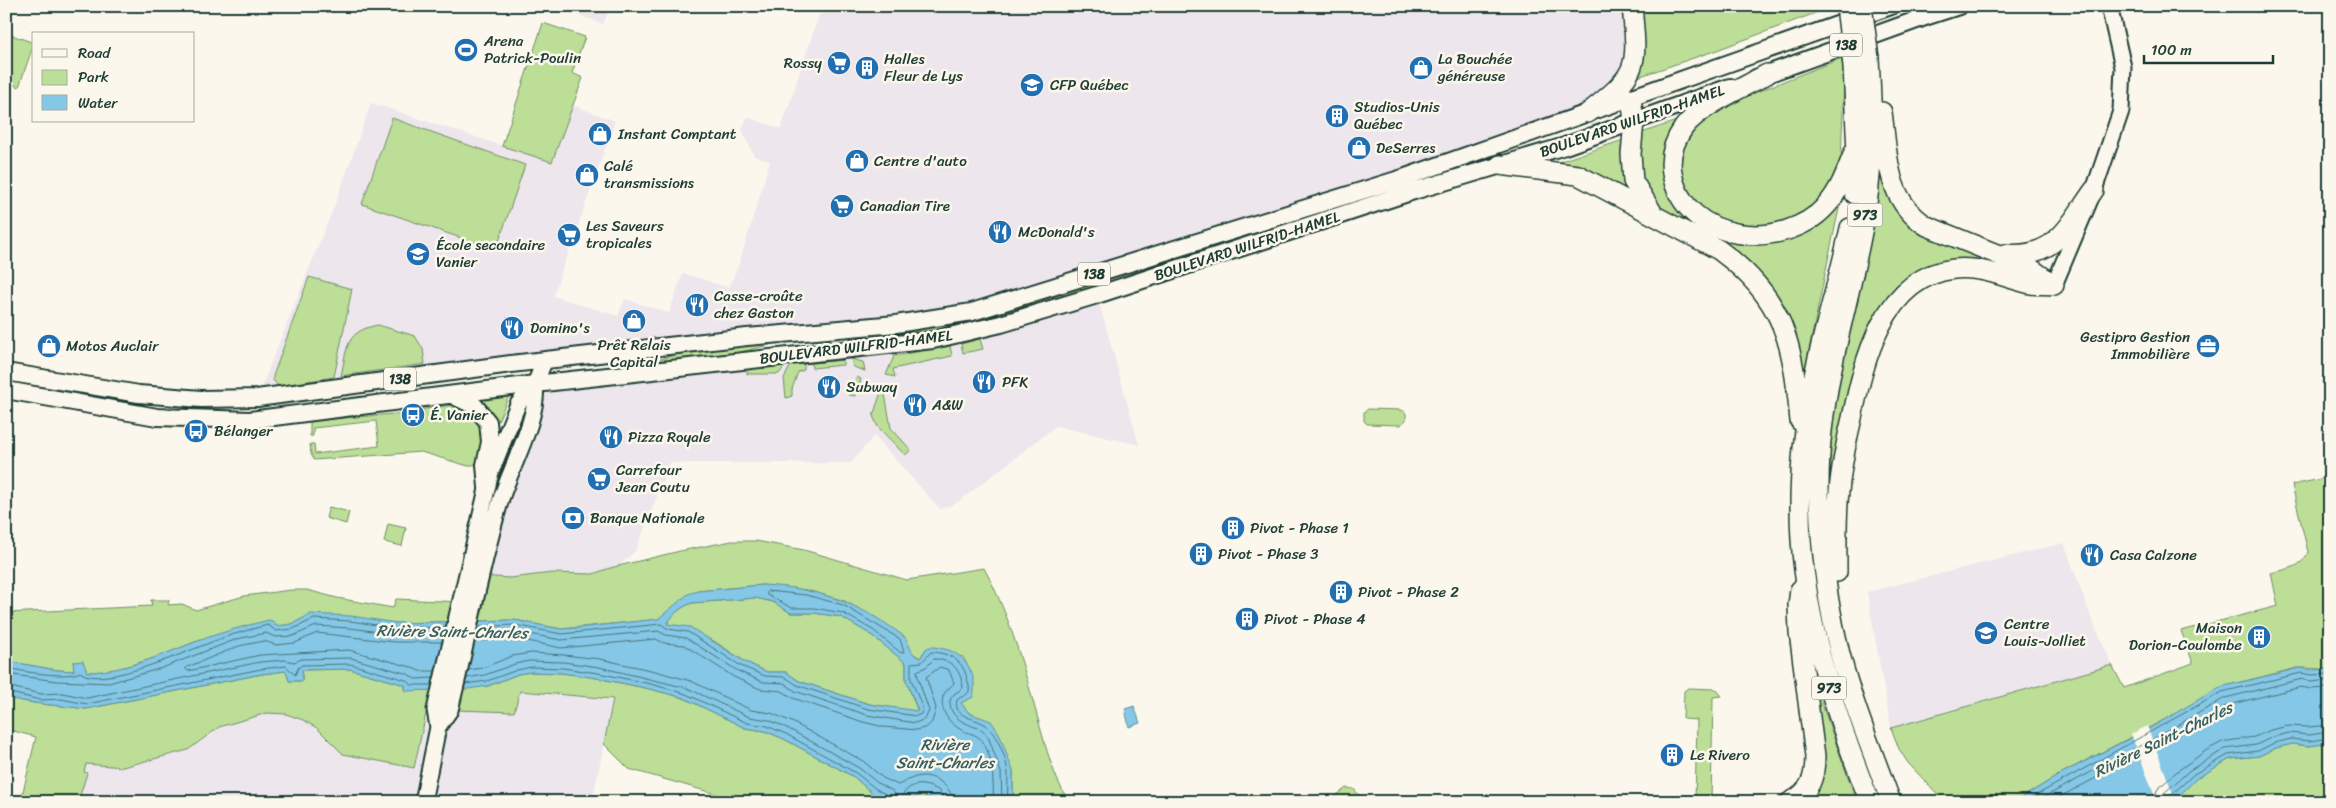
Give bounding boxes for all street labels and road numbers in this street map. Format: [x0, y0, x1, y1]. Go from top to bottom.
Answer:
road number: 138 [1830, 34, 1862, 56]
street label: BOULEVARD WILFRID-HAMEL [1536, 77, 1728, 165]
street label: BOULEVARD WILFRID-HAMEL [1151, 204, 1343, 288]
road number: 973 [1848, 204, 1882, 226]
road number: 138 [1078, 262, 1110, 286]
street label: BOULEVARD WILFRID-HAMEL [758, 322, 954, 372]
road number: 138 [384, 368, 416, 390]
road number: 973 [1812, 676, 1846, 700]

